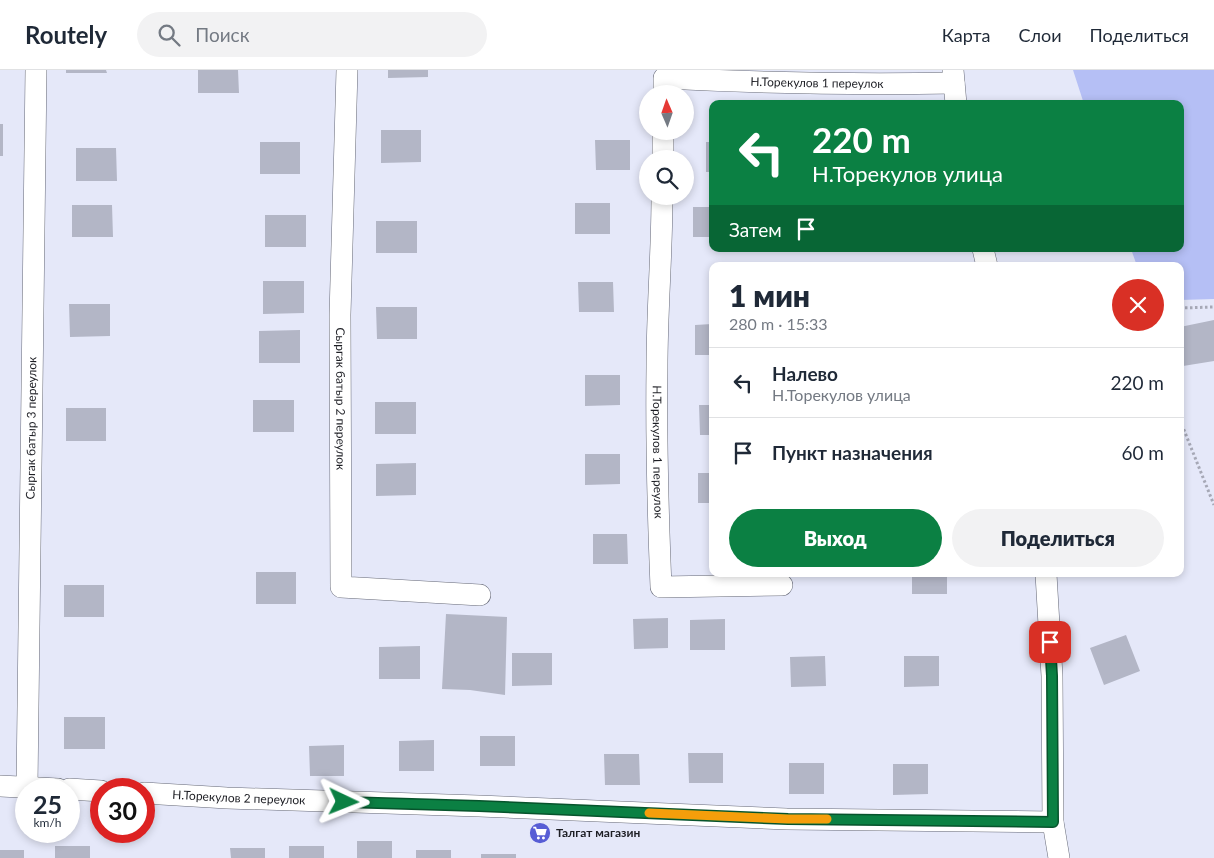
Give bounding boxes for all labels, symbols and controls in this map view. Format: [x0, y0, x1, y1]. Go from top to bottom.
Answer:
search box [137, 12, 487, 57]
text: Routely [25, 20, 107, 49]
icon: search [155, 21, 183, 49]
text: Поиск [195, 23, 250, 46]
text: Карта [942, 24, 990, 46]
text: Слои [1018, 24, 1062, 46]
text: Поделиться [1090, 24, 1189, 46]
street label: Н.Торекулов 1 переулок [750, 74, 884, 91]
north arrow [639, 85, 694, 140]
map controls [639, 85, 694, 205]
text: 220 m [812, 118, 911, 160]
icon: left [729, 120, 794, 185]
button: search [639, 150, 694, 205]
text: Н.Торекулов улица [812, 160, 1003, 187]
icon: arrive [792, 215, 820, 243]
text: Затем [729, 218, 782, 241]
text: 1 мин [729, 277, 810, 313]
button: close [1112, 279, 1164, 331]
text: 280 m · 15:33 [729, 314, 828, 333]
street label: Сыргак батыр 2 переулок [333, 327, 349, 471]
street label: Сыргак батыр 3 переулок [23, 356, 39, 499]
text: Налево [772, 362, 838, 385]
icon: left [729, 369, 757, 397]
text: 220 m [1110, 371, 1164, 394]
street label: Н.Торекулов 1 переулок [650, 385, 667, 520]
text: Н.Торекулов улица [772, 385, 911, 404]
icon: arrive [729, 439, 757, 467]
text: Пункт назначения [772, 441, 933, 464]
text: 60 m [1121, 441, 1164, 464]
button: Выход [729, 509, 942, 567]
button: Поделиться [952, 509, 1164, 567]
pin [1029, 621, 1071, 663]
icon: arrive [1036, 628, 1064, 656]
position arrow [317, 775, 369, 827]
speed limit sign: 30 [90, 778, 155, 843]
street label: Н.Торекулов 2 переулок [172, 787, 306, 808]
text: 25 [33, 789, 62, 819]
text: km/h [33, 815, 62, 830]
supermarket icon: Талгат магазин [528, 821, 552, 845]
place label: Талгат магазин [556, 825, 640, 840]

